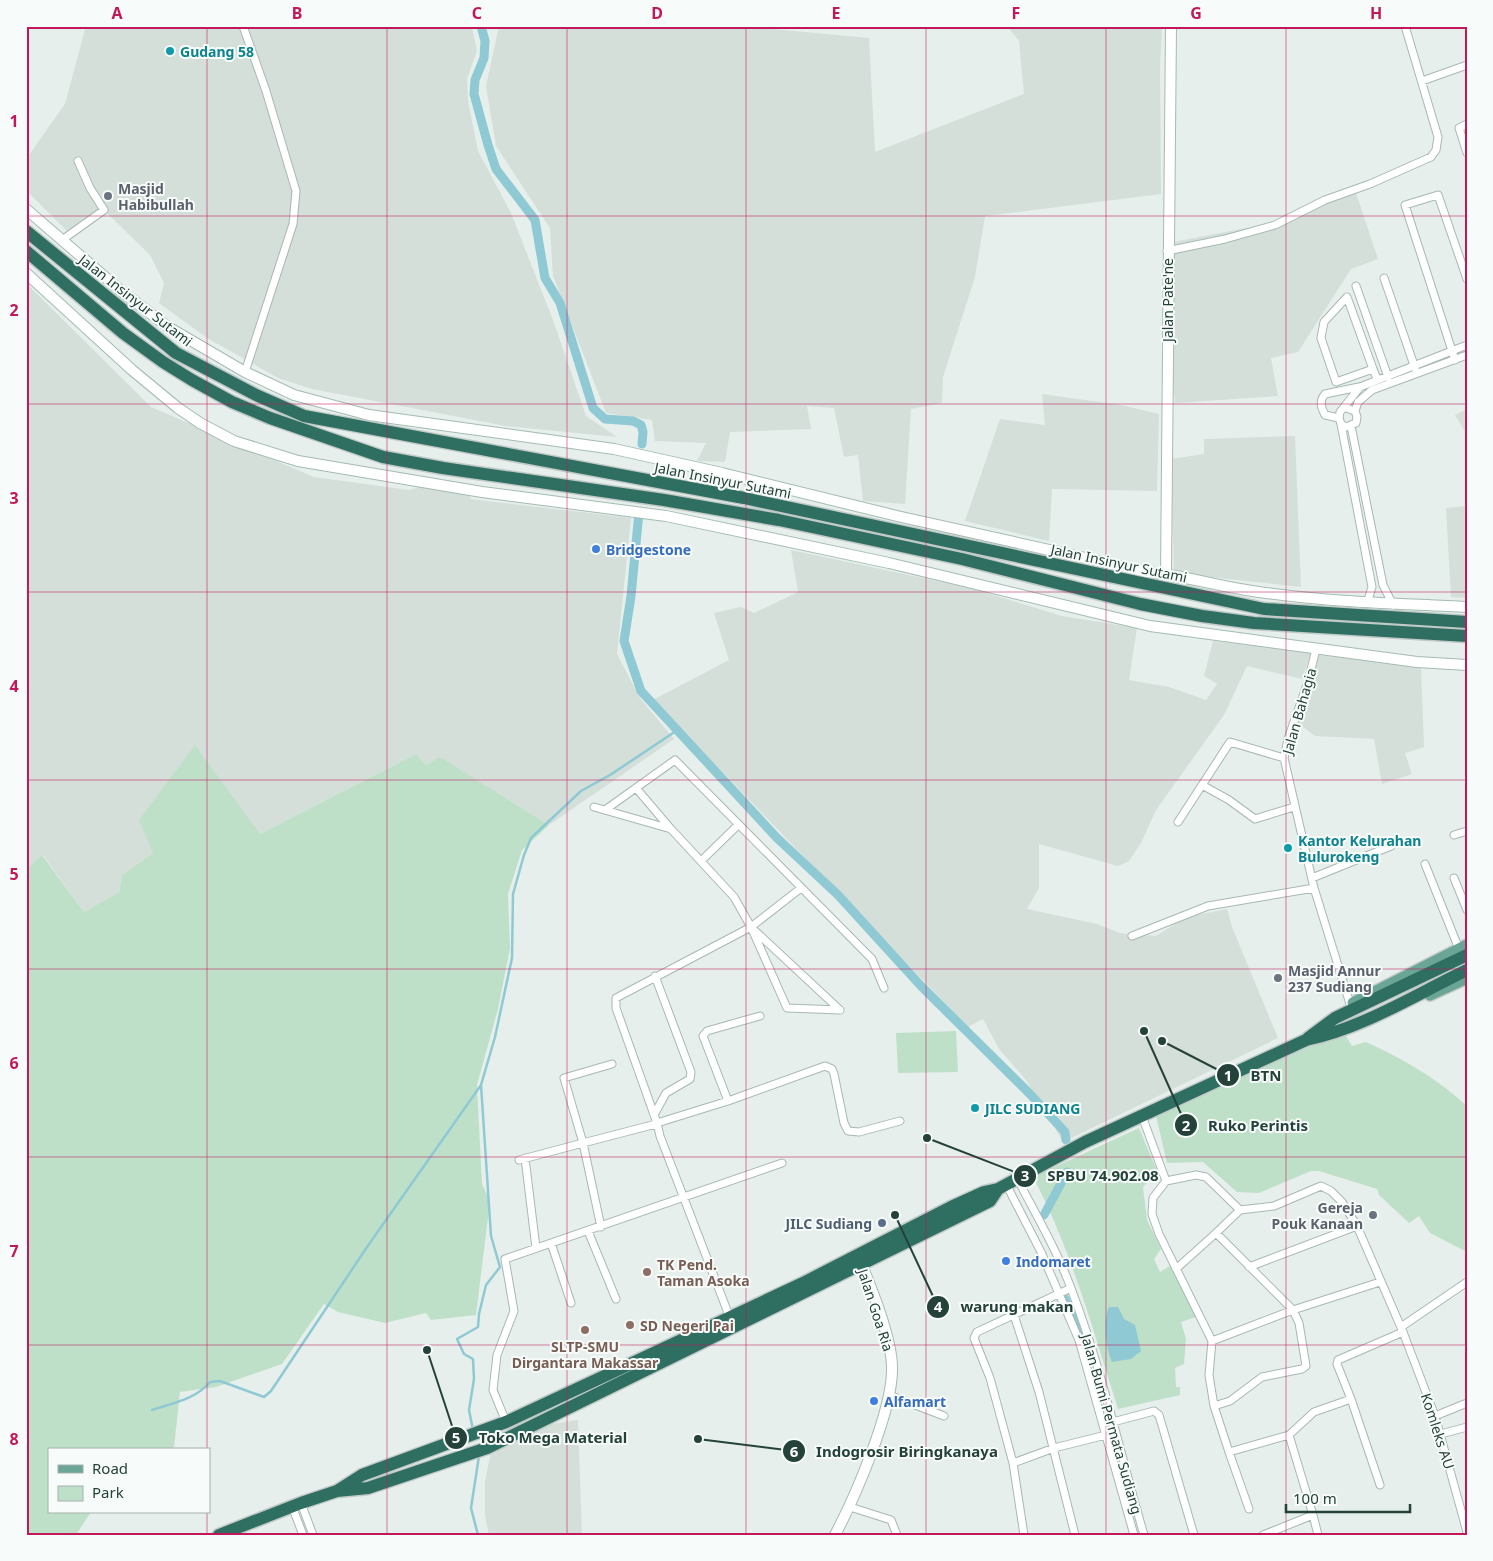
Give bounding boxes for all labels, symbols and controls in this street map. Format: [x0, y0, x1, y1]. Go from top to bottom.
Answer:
text: A [111, 2, 123, 24]
text: B [292, 2, 302, 24]
text: C [472, 2, 482, 24]
text: D [651, 2, 663, 24]
text: E [832, 2, 841, 24]
text: F [1012, 2, 1020, 24]
text: G [1190, 2, 1202, 24]
text: H [1370, 2, 1382, 24]
place label: Gudang 58 [180, 42, 254, 61]
marker: Gudang 58 [164, 45, 176, 57]
text: 1 [9, 110, 19, 132]
place label: Masjid Habibullah [118, 179, 194, 214]
marker: Masjid Habibullah [102, 190, 114, 202]
street label: Jalan Insinyur Sutami [74, 249, 197, 350]
street label: Jalan Pate'ne [1158, 258, 1177, 344]
text: 2 [9, 299, 19, 321]
street label: Jalan Insinyur Sutami [651, 457, 793, 503]
text: 3 [9, 487, 19, 509]
street label: Jalan Insinyur Sutami [1047, 539, 1189, 587]
place label: Bridgestone [606, 540, 691, 559]
marker: Bridgestone [590, 543, 602, 555]
street label: Jalan Bahagia [1277, 666, 1320, 758]
text: 4 [9, 675, 19, 697]
place label: Kantor Kelurahan Bulurokeng [1298, 831, 1421, 866]
marker: Kantor Kelurahan Bulurokeng [1282, 842, 1294, 854]
text: 5 [9, 863, 19, 885]
place label: Masjid Annur 237 Sudiang [1288, 961, 1381, 996]
marker: Masjid Annur 237 Sudiang [1272, 972, 1284, 984]
text: 6 [9, 1052, 19, 1074]
callout: BTN [1216, 1060, 1292, 1090]
text: 1 [1224, 1065, 1232, 1085]
text: BTN [1251, 1065, 1281, 1085]
place label: JILC SUDIANG [983, 1099, 1080, 1118]
marker: JILC SUDIANG [969, 1102, 981, 1114]
callout: Ruko Perintis [1173, 1110, 1318, 1140]
text: 2 [1182, 1115, 1191, 1135]
text: Ruko Perintis [1208, 1115, 1308, 1135]
callout: SPBU 74.902.08 [1013, 1161, 1169, 1191]
text: 3 [1021, 1165, 1029, 1185]
text: SPBU 74.902.08 [1047, 1165, 1159, 1185]
place label: Gereja Pouk Kanaan [1271, 1198, 1363, 1233]
marker: Gereja Pouk Kanaan [1367, 1209, 1379, 1221]
place label: JILC Sudiang [784, 1214, 872, 1233]
marker: JILC Sudiang [876, 1217, 888, 1229]
text: 7 [9, 1240, 19, 1262]
place label: Indomaret [1016, 1252, 1091, 1271]
place label: TK Pend. Taman Asoka [657, 1255, 750, 1290]
marker: Indomaret [1000, 1255, 1012, 1267]
street label: Jalan Goa Ria [853, 1264, 898, 1354]
marker: TK Pend. Taman Asoka [641, 1266, 653, 1278]
callout: warung makan [926, 1292, 1084, 1322]
text: 4 [934, 1296, 943, 1316]
text: warung makan [960, 1296, 1074, 1316]
place label: SD Negeri Pai [640, 1316, 734, 1335]
marker: SD Negeri Pai [624, 1319, 636, 1331]
marker: SLTP-SMU Dirgantara Makassar [579, 1324, 591, 1336]
street label: Jalan Bumi Permata Sudiang [1077, 1330, 1147, 1516]
place label: SLTP-SMU Dirgantara Makassar [512, 1337, 659, 1372]
street label: Komleks AU [1417, 1391, 1459, 1471]
place label: Alfamart [884, 1392, 946, 1411]
marker: Alfamart [868, 1395, 880, 1407]
callout: Toko Mega Material [444, 1423, 637, 1453]
text: 5 [452, 1427, 460, 1447]
text: Toko Mega Material [479, 1427, 627, 1447]
text: 8 [9, 1428, 19, 1450]
callout: Indogrosir Biringkanaya [781, 1436, 1008, 1466]
text: 6 [790, 1441, 799, 1461]
text: Indogrosir Biringkanaya [816, 1441, 998, 1461]
legend [48, 1448, 210, 1514]
text: Road [92, 1458, 128, 1478]
scale bar [1286, 1481, 1409, 1513]
text: Park [92, 1482, 124, 1502]
text: 100 m [1293, 1488, 1337, 1508]

